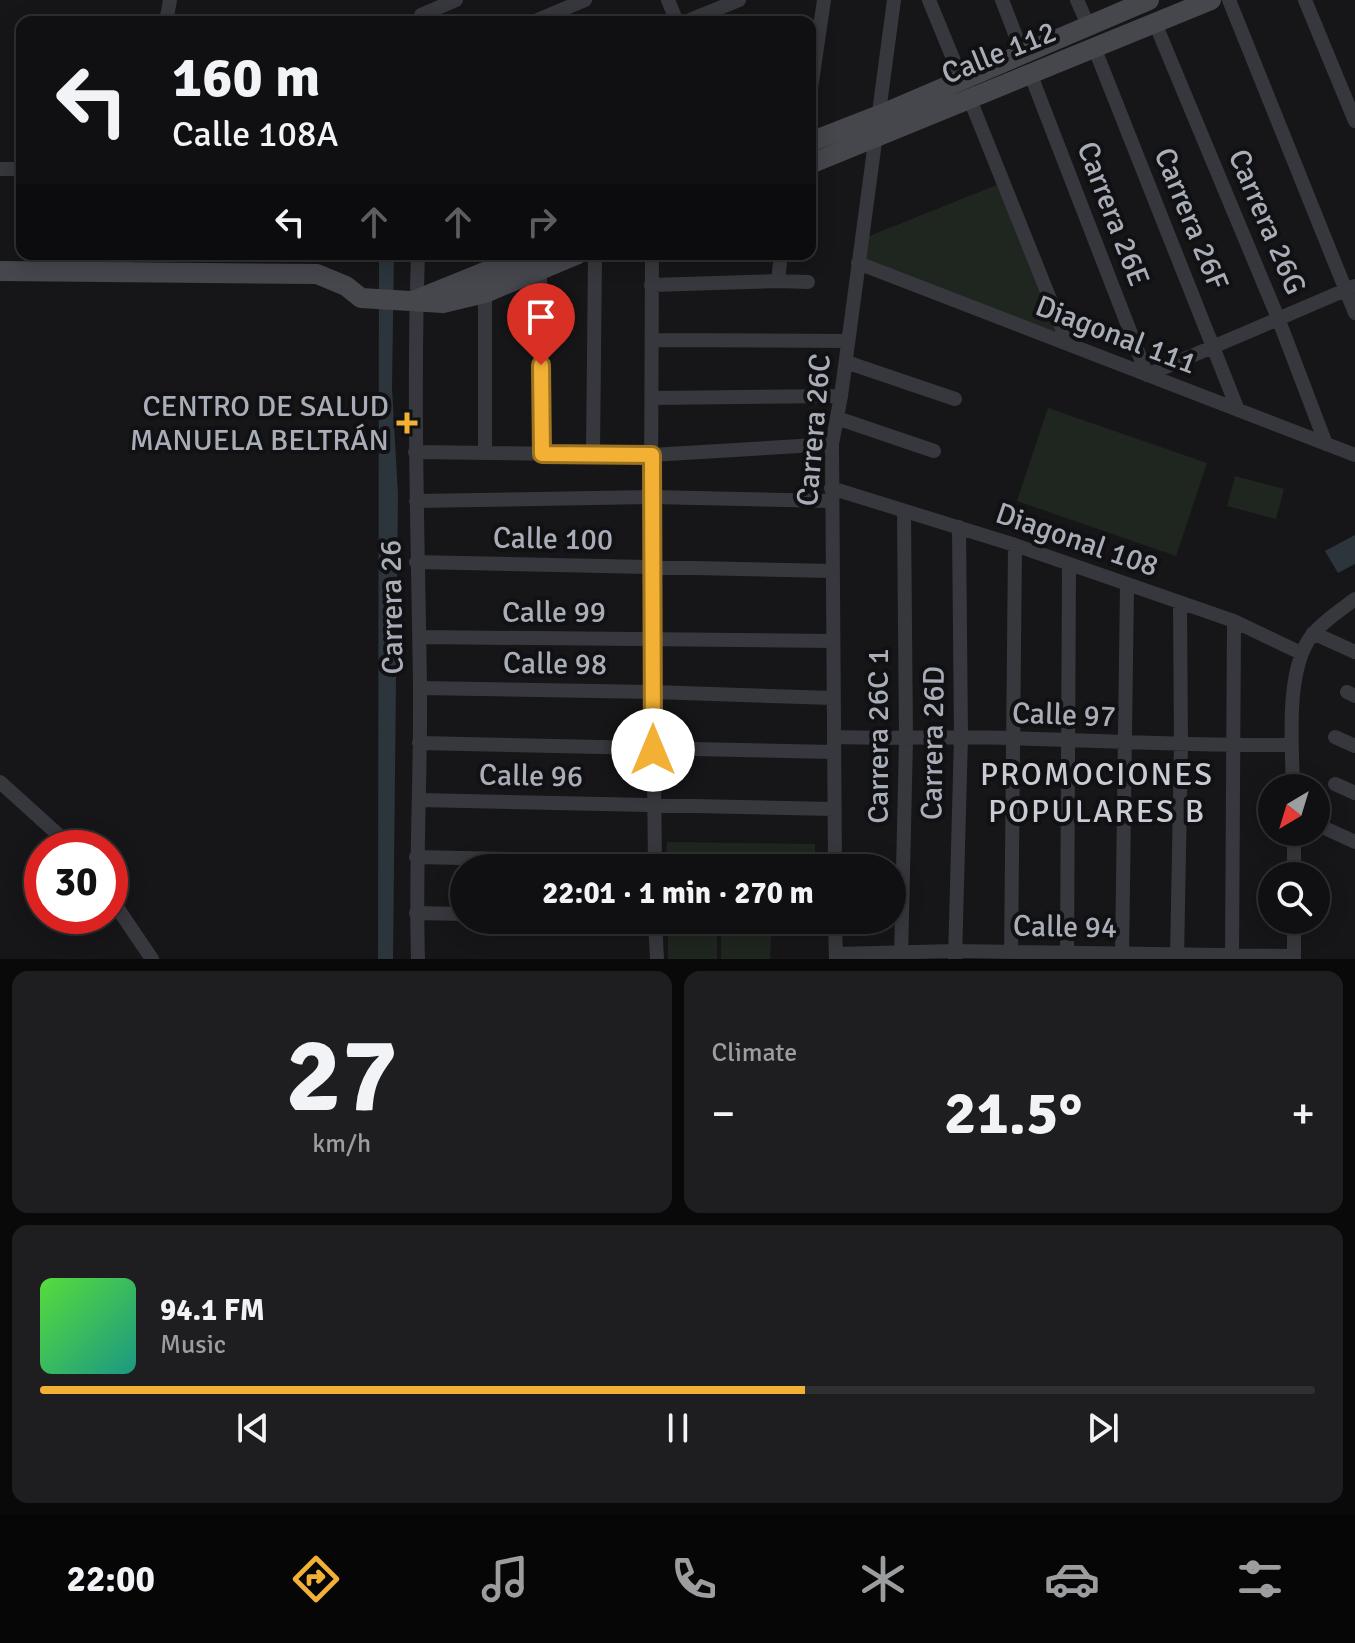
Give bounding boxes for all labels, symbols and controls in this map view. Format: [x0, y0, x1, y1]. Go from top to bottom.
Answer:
street label: Calle 112 [936, 13, 1062, 93]
text: 160 m [172, 43, 320, 112]
icon: left [40, 48, 144, 152]
text: Calle 108A [172, 112, 338, 157]
street label: Carrera 26E [1069, 137, 1157, 291]
street label: Carrera 26F [1146, 142, 1236, 296]
street label: Carrera 26G [1220, 144, 1314, 300]
icon: left [268, 200, 312, 244]
icon: ahead [352, 200, 396, 244]
icon: ahead [436, 200, 480, 244]
icon: right [520, 200, 564, 244]
pin [507, 283, 575, 365]
street label: Diagonal 111 [1030, 287, 1202, 383]
icon: arrive [519, 295, 563, 339]
street label: Carrera 26C [789, 352, 839, 508]
place label: CENTRO DE SALUD MANUELA BELTRÁN [130, 388, 389, 459]
marker: CENTRO DE SALUD MANUELA BELTRÁN [396, 412, 418, 434]
street label: Diagonal 108 [991, 495, 1163, 585]
street label: Calle 100 [493, 519, 613, 559]
street label: Carrera 26 [372, 539, 412, 675]
street label: Calle 99 [502, 594, 606, 631]
street label: Calle 98 [503, 645, 607, 683]
street label: Carrera 26C 1 [860, 648, 897, 824]
street label: Carrera 26D [913, 666, 953, 820]
street label: Calle 97 [1011, 695, 1117, 735]
position arrow [611, 708, 695, 792]
district label: PROMOCIONES POPULARES B [980, 755, 1214, 831]
street label: Calle 96 [479, 757, 583, 795]
north arrow [1258, 774, 1330, 846]
map controls [1258, 774, 1330, 934]
speed limit sign: 30 [24, 830, 128, 934]
button: search [1258, 862, 1330, 934]
text: 22:01 · 1 min · 270 m [542, 875, 814, 912]
street label: Calle 94 [1013, 908, 1117, 946]
text: 27 [286, 1012, 398, 1140]
text: Climate [712, 1037, 797, 1069]
text: 21.5° [944, 1077, 1082, 1151]
text: − [712, 1087, 735, 1141]
text: + [1291, 1087, 1315, 1141]
text: km/h [312, 1128, 371, 1160]
text: 94.1 FM [160, 1292, 265, 1329]
text: Music [160, 1329, 226, 1361]
icon: previous [231, 1406, 275, 1450]
icon: pause [656, 1406, 700, 1450]
icon: next [1081, 1406, 1125, 1450]
icon: directions [288, 1551, 344, 1607]
icon: music [477, 1551, 533, 1607]
icon: phone [666, 1551, 722, 1607]
icon: climate [855, 1551, 911, 1607]
icon: car [1044, 1551, 1100, 1607]
icon: filters [1232, 1551, 1288, 1607]
text: 22:00 [66, 1557, 155, 1602]

